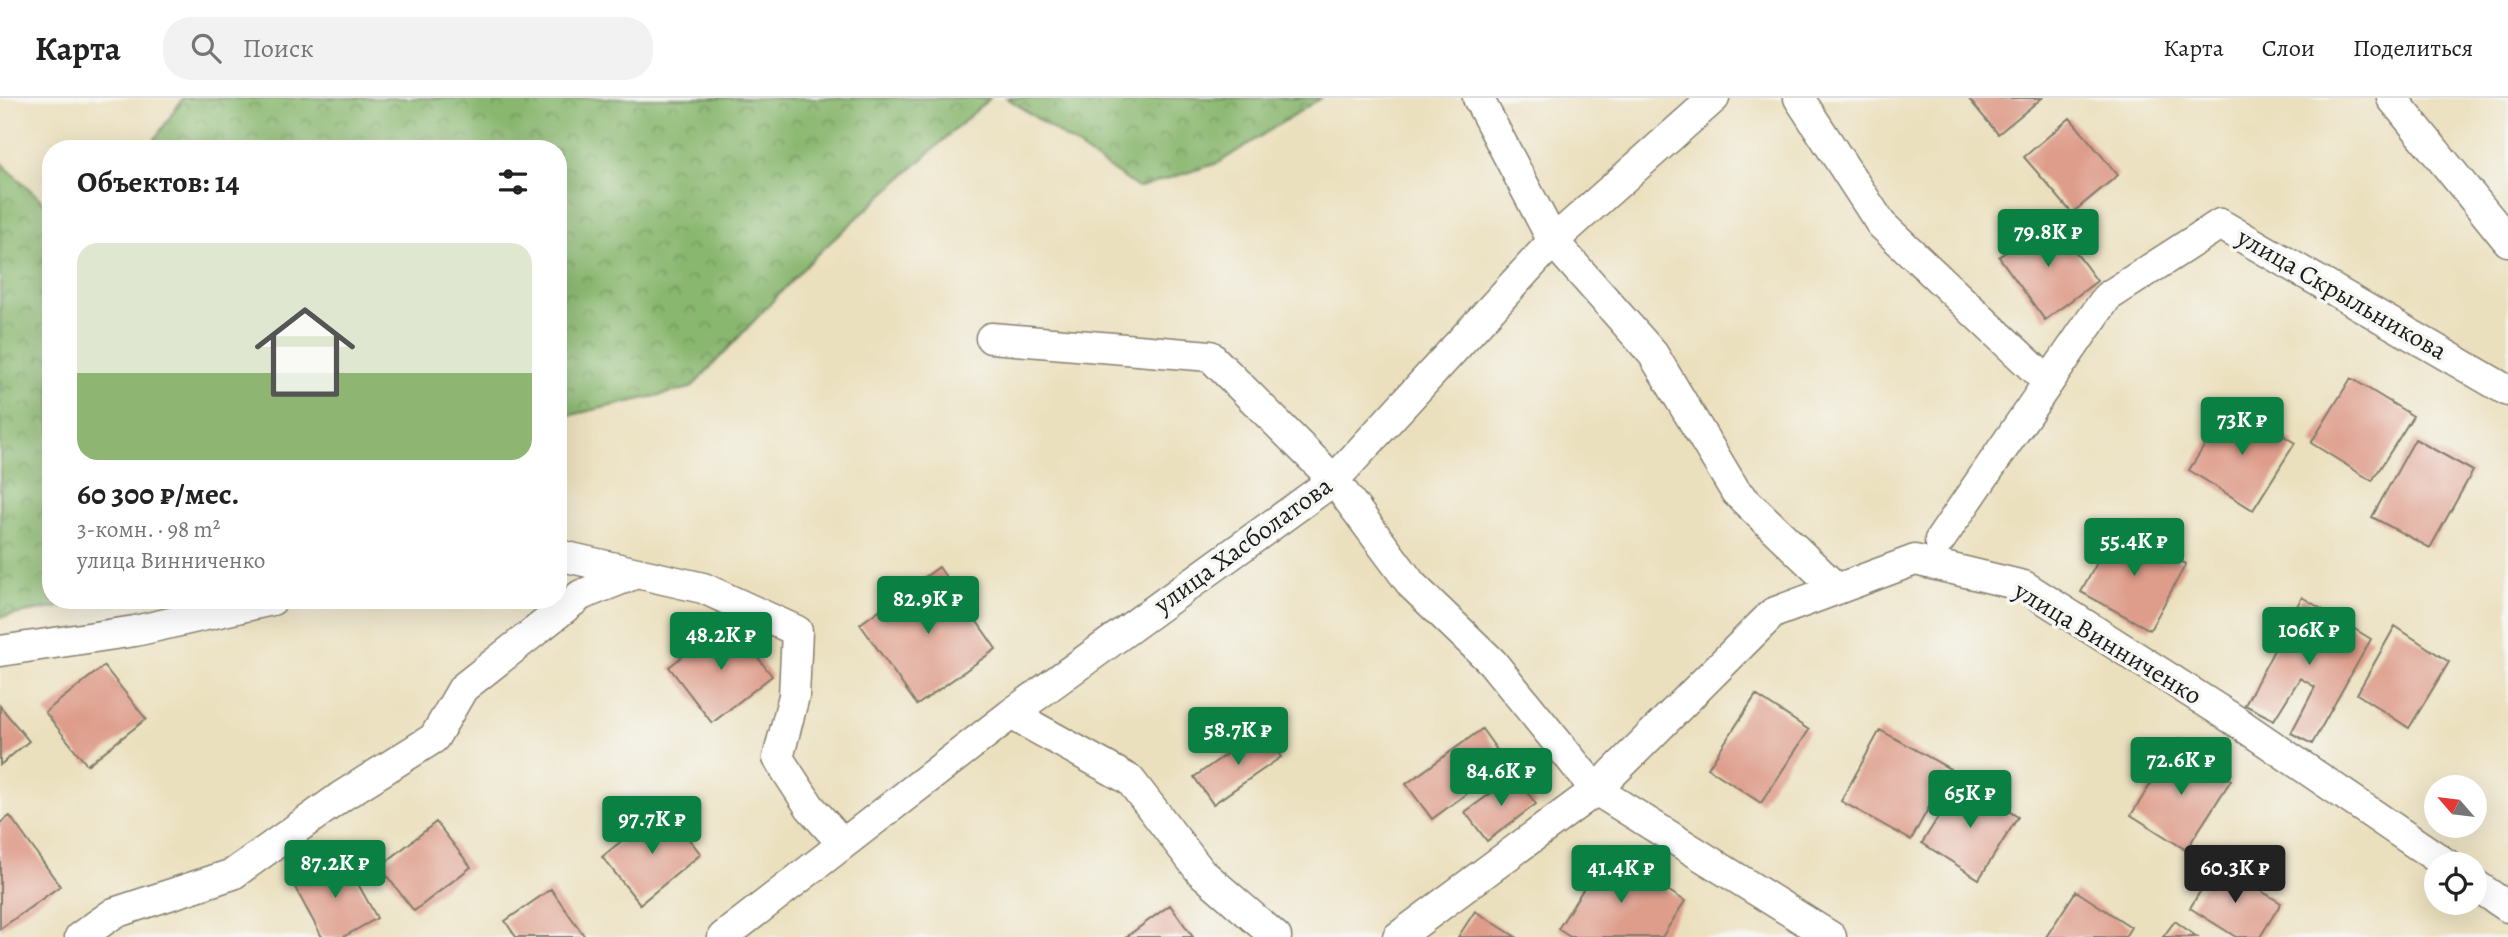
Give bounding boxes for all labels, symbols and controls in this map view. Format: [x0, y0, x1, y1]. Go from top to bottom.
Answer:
search box [163, 17, 653, 80]
text: Карта [35, 26, 121, 71]
icon: search [187, 29, 225, 67]
text: Поиск [243, 31, 314, 66]
text: Карта [2163, 32, 2224, 64]
text: Слои [2262, 32, 2315, 64]
text: Поделиться [2353, 32, 2473, 64]
text: Объектов: 14 [77, 162, 239, 202]
icon: filters [494, 163, 532, 201]
pin: 79.8K ₽ [1983, 209, 2113, 269]
text: 79.8K ₽ [2014, 216, 2082, 247]
street label: улица Скрыльникова [2230, 219, 2453, 368]
icon: home [242, 289, 368, 415]
pin: 73K ₽ [2193, 398, 2291, 457]
text: 73K ₽ [2217, 404, 2267, 435]
street label: улица Хасболатова [1146, 468, 1339, 622]
text: 60 300 ₽/мес. [77, 474, 239, 514]
text: 3-комн. · 98 m² [77, 514, 220, 545]
pin: 55.4K ₽ [2069, 518, 2199, 578]
text: 55.4K ₽ [2100, 525, 2168, 556]
text: улица Винниченко [77, 545, 266, 576]
street label: улица Винниченко [2007, 573, 2208, 713]
pin: 82.9K ₽ [863, 576, 993, 636]
text: 82.9K ₽ [893, 583, 963, 614]
pin: 106K ₽ [2252, 608, 2366, 667]
pin: 48.2K ₽ [656, 612, 786, 672]
text: 106K ₽ [2278, 614, 2340, 645]
text: 48.2K ₽ [686, 619, 756, 650]
pin: 58.7K ₽ [1173, 708, 1303, 767]
text: 58.7K ₽ [1204, 714, 1272, 745]
pin: 72.6K ₽ [2116, 738, 2246, 797]
text: 72.6K ₽ [2147, 744, 2215, 775]
pin: 84.6K ₽ [1436, 748, 1566, 808]
text: 84.6K ₽ [1466, 755, 1536, 786]
pin: 65K ₽ [1921, 770, 2019, 830]
north arrow [2424, 775, 2487, 838]
map controls [2424, 775, 2487, 915]
text: 65K ₽ [1944, 777, 1996, 808]
pin: 97.7K ₽ [587, 796, 717, 856]
text: 97.7K ₽ [618, 803, 686, 834]
pin: 87.2K ₽ [270, 840, 400, 900]
pin: 41.4K ₽ [1556, 846, 1686, 905]
pin: 60.3K ₽ [2170, 846, 2300, 905]
text: 87.2K ₽ [300, 847, 370, 878]
text: 41.4K ₽ [1588, 852, 1654, 883]
text: 60.3K ₽ [2200, 852, 2270, 883]
button: locate [2424, 852, 2487, 915]

